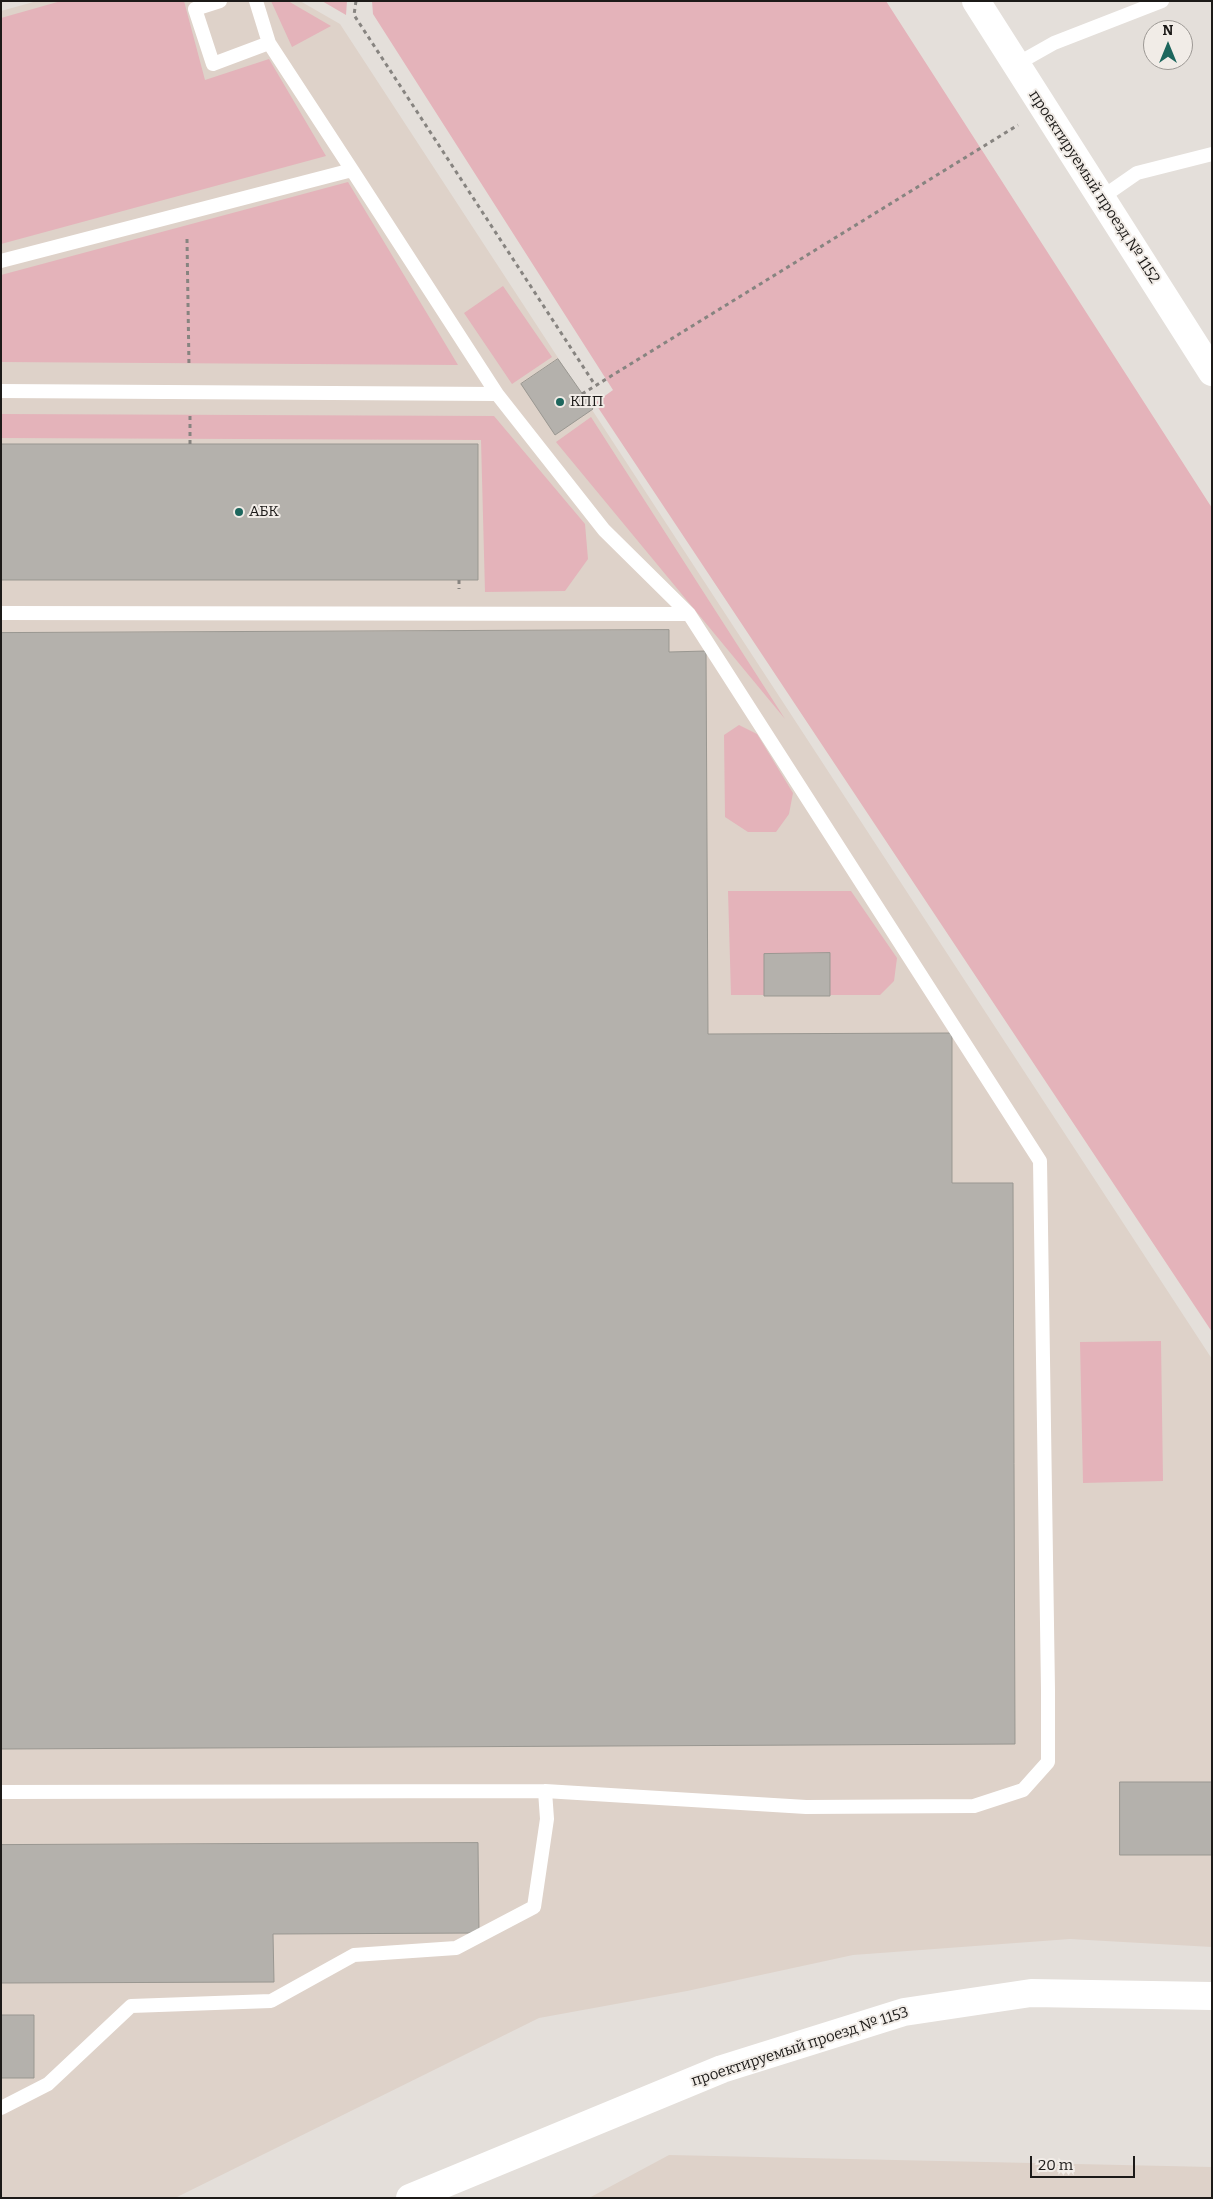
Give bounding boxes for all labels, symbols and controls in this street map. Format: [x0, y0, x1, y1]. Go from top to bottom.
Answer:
north arrow [1143, 20, 1193, 70]
text: N [1163, 22, 1173, 39]
street label: проектируемый проезд № 1152 [1025, 87, 1163, 287]
place label: КПП [570, 393, 603, 411]
marker: КПП [554, 396, 566, 408]
place label: АБК [249, 503, 279, 521]
marker: АБК [233, 506, 245, 518]
street label: проектируемый проезд № 1153 [689, 2003, 911, 2091]
scale bar [1033, 2146, 1138, 2178]
text: 20 m [1038, 2156, 1073, 2174]

